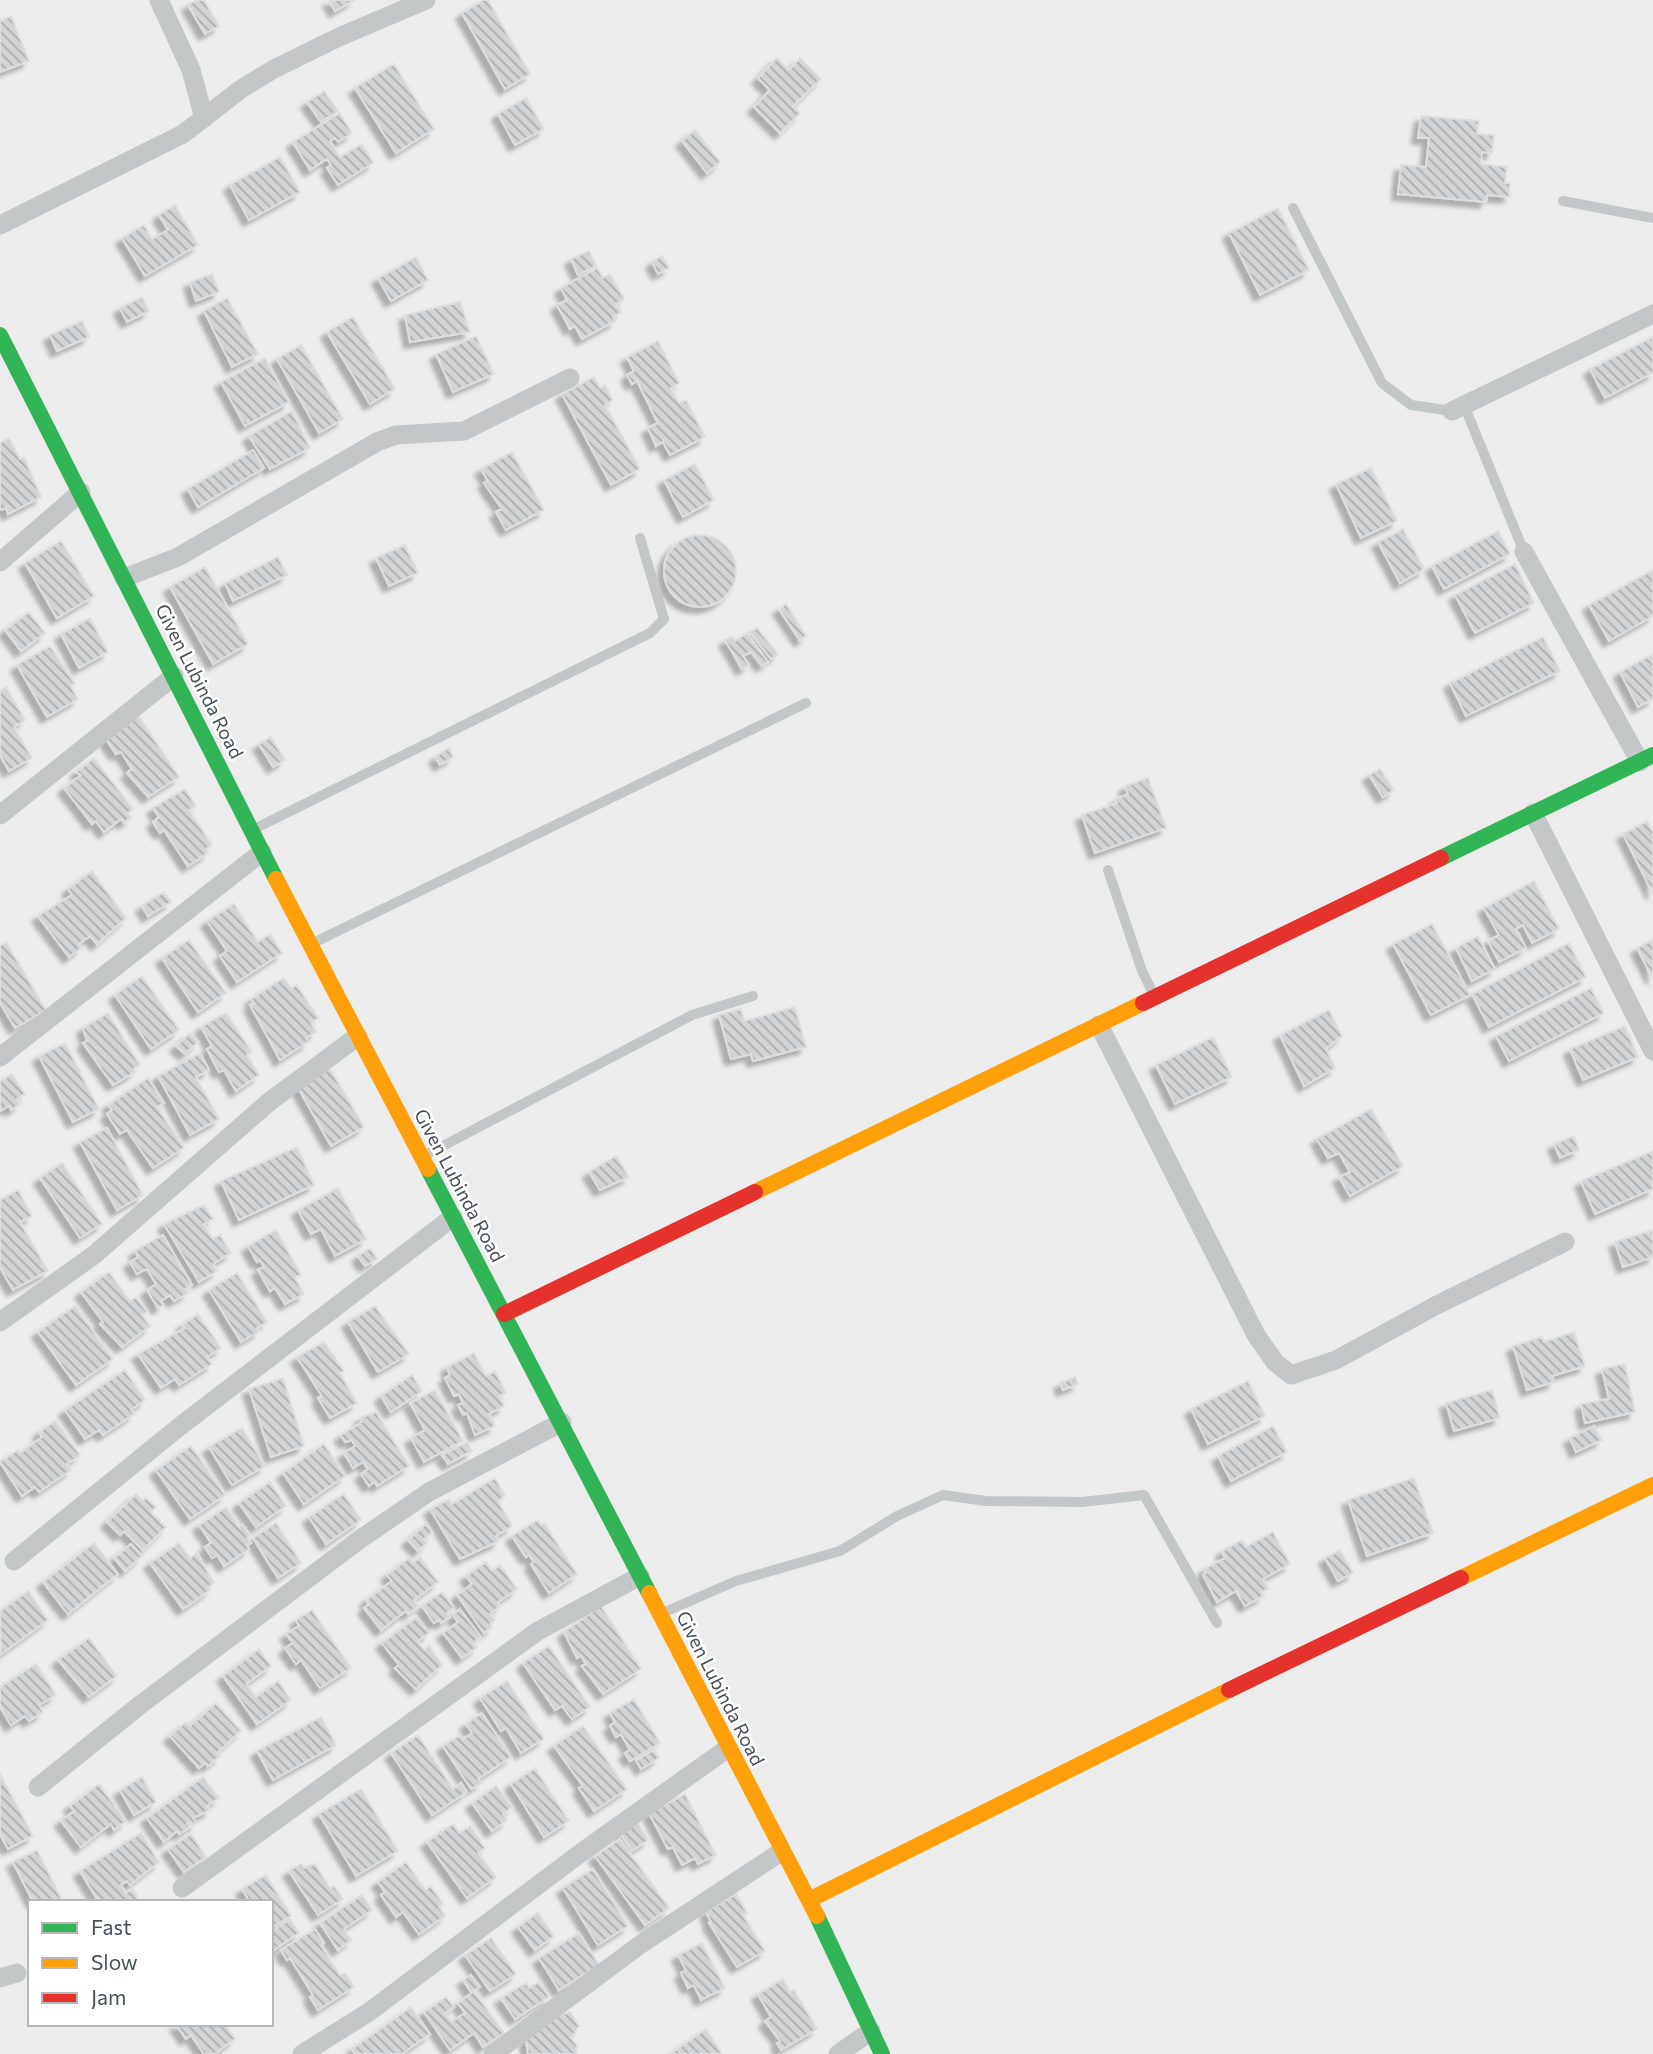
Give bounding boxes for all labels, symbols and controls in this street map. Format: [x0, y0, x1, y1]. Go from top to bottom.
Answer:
street label: Given Lubinda Road [151, 600, 249, 762]
street label: Given Lubinda Road [410, 1104, 510, 1266]
street label: Given Lubinda Road [672, 1607, 770, 1769]
legend [28, 1900, 273, 2026]
text: Fast [91, 1914, 132, 1939]
text: Slow [91, 1949, 138, 1974]
text: Jam [91, 1984, 126, 2009]

